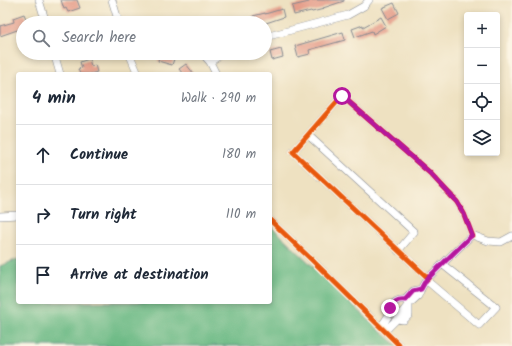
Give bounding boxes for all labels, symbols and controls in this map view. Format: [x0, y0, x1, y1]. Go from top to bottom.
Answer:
map controls [464, 12, 500, 156]
button: + [464, 12, 500, 48]
search box [16, 16, 272, 60]
text: Search here [62, 26, 136, 50]
icon: search [30, 27, 52, 49]
button: − [464, 48, 500, 84]
button: locate [464, 84, 500, 120]
text: 4 min [32, 85, 76, 112]
route start [333, 87, 351, 105]
text: Walk · 290 m [181, 88, 256, 109]
button: layers [464, 120, 500, 156]
text: Continue [70, 143, 128, 167]
icon: ahead [32, 144, 54, 166]
text: 180 m [222, 144, 256, 165]
text: Turn right [70, 203, 137, 227]
icon: right [32, 204, 54, 226]
text: 110 m [226, 204, 256, 225]
text: Arrive at destination [70, 263, 209, 287]
icon: arrive [32, 264, 54, 286]
route end [381, 299, 399, 317]

